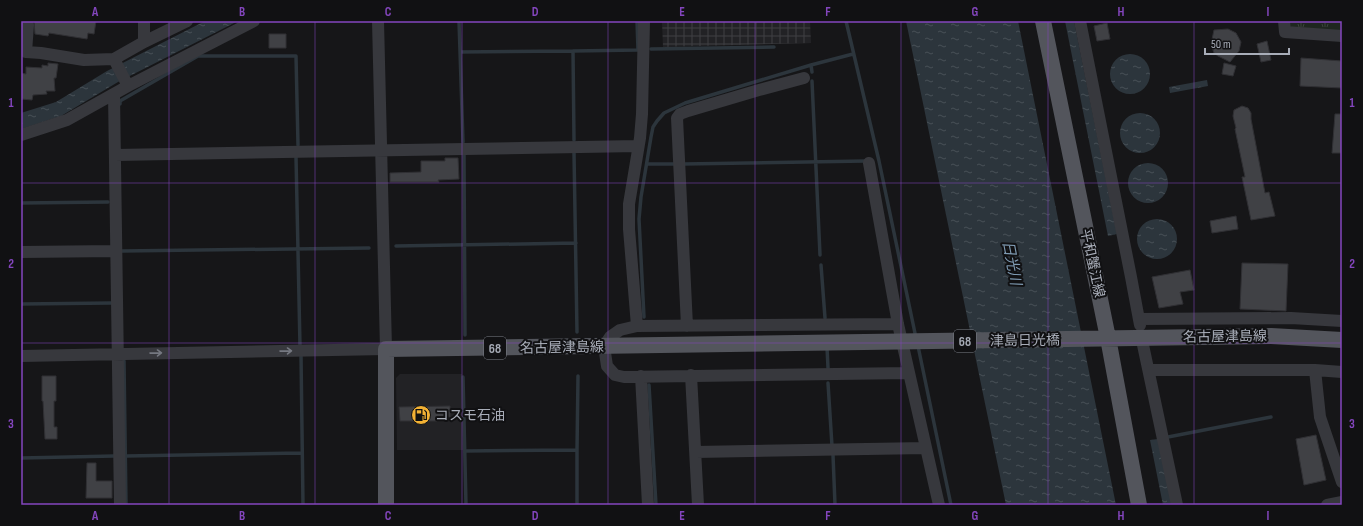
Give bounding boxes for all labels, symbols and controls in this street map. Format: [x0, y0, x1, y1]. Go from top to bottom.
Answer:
text: A [91, 4, 99, 20]
text: B [239, 4, 245, 20]
text: C [385, 4, 392, 20]
text: D [532, 4, 539, 20]
text: E [679, 4, 685, 20]
text: F [825, 4, 831, 20]
text: G [972, 4, 979, 20]
text: H [1118, 4, 1125, 20]
text: I [1267, 4, 1270, 20]
scale bar [1205, 30, 1289, 56]
text: 50 m [1211, 37, 1231, 52]
text: 1 [8, 95, 14, 111]
text: 1 [1349, 95, 1355, 111]
street label: 平和蟹江線 [1077, 227, 1108, 299]
water label: 日光川 [998, 239, 1026, 289]
text: 2 [8, 256, 14, 272]
text: 2 [1349, 256, 1355, 272]
street label: 名古屋津島線 [1183, 327, 1267, 346]
road number: 68 [954, 330, 976, 352]
street label: 津島日光橋 [990, 331, 1060, 350]
road number: 68 [484, 337, 506, 359]
street label: 名古屋津島線 [520, 338, 604, 357]
one-way arrow [279, 347, 292, 355]
one-way arrow [149, 349, 162, 357]
fuel station icon: コスモ石油 [410, 404, 432, 426]
place label: コスモ石油 [435, 407, 505, 424]
text: 3 [8, 416, 14, 432]
text: 3 [1349, 416, 1355, 432]
text: A [91, 508, 99, 524]
text: B [239, 508, 245, 524]
text: C [385, 508, 392, 524]
text: D [532, 508, 539, 524]
text: E [679, 508, 685, 524]
text: F [825, 508, 831, 524]
text: G [972, 508, 979, 524]
text: H [1118, 508, 1125, 524]
text: I [1267, 508, 1270, 524]

